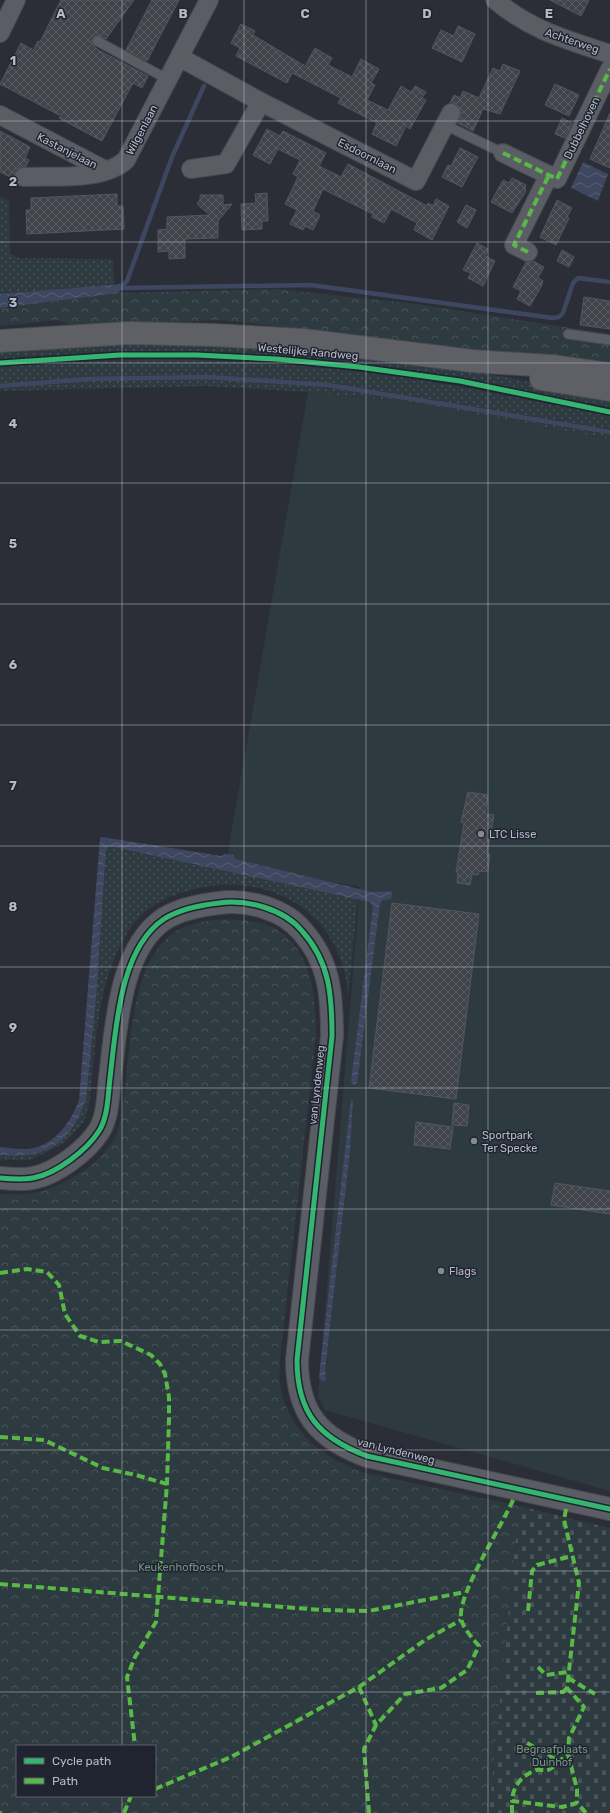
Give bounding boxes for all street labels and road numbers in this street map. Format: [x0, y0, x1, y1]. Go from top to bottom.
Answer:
street label: Achterweg [543, 26, 601, 56]
street label: Dubbelhoven [561, 95, 603, 161]
street label: Wilgenlaan [123, 103, 161, 157]
street label: Kastanjelaan [35, 130, 99, 172]
street label: Esdoornlaan [336, 136, 398, 176]
street label: Westelijke Randweg [257, 341, 359, 363]
street label: van Lyndenweg [306, 1045, 328, 1125]
street label: van Lyndenweg [356, 1435, 436, 1467]

